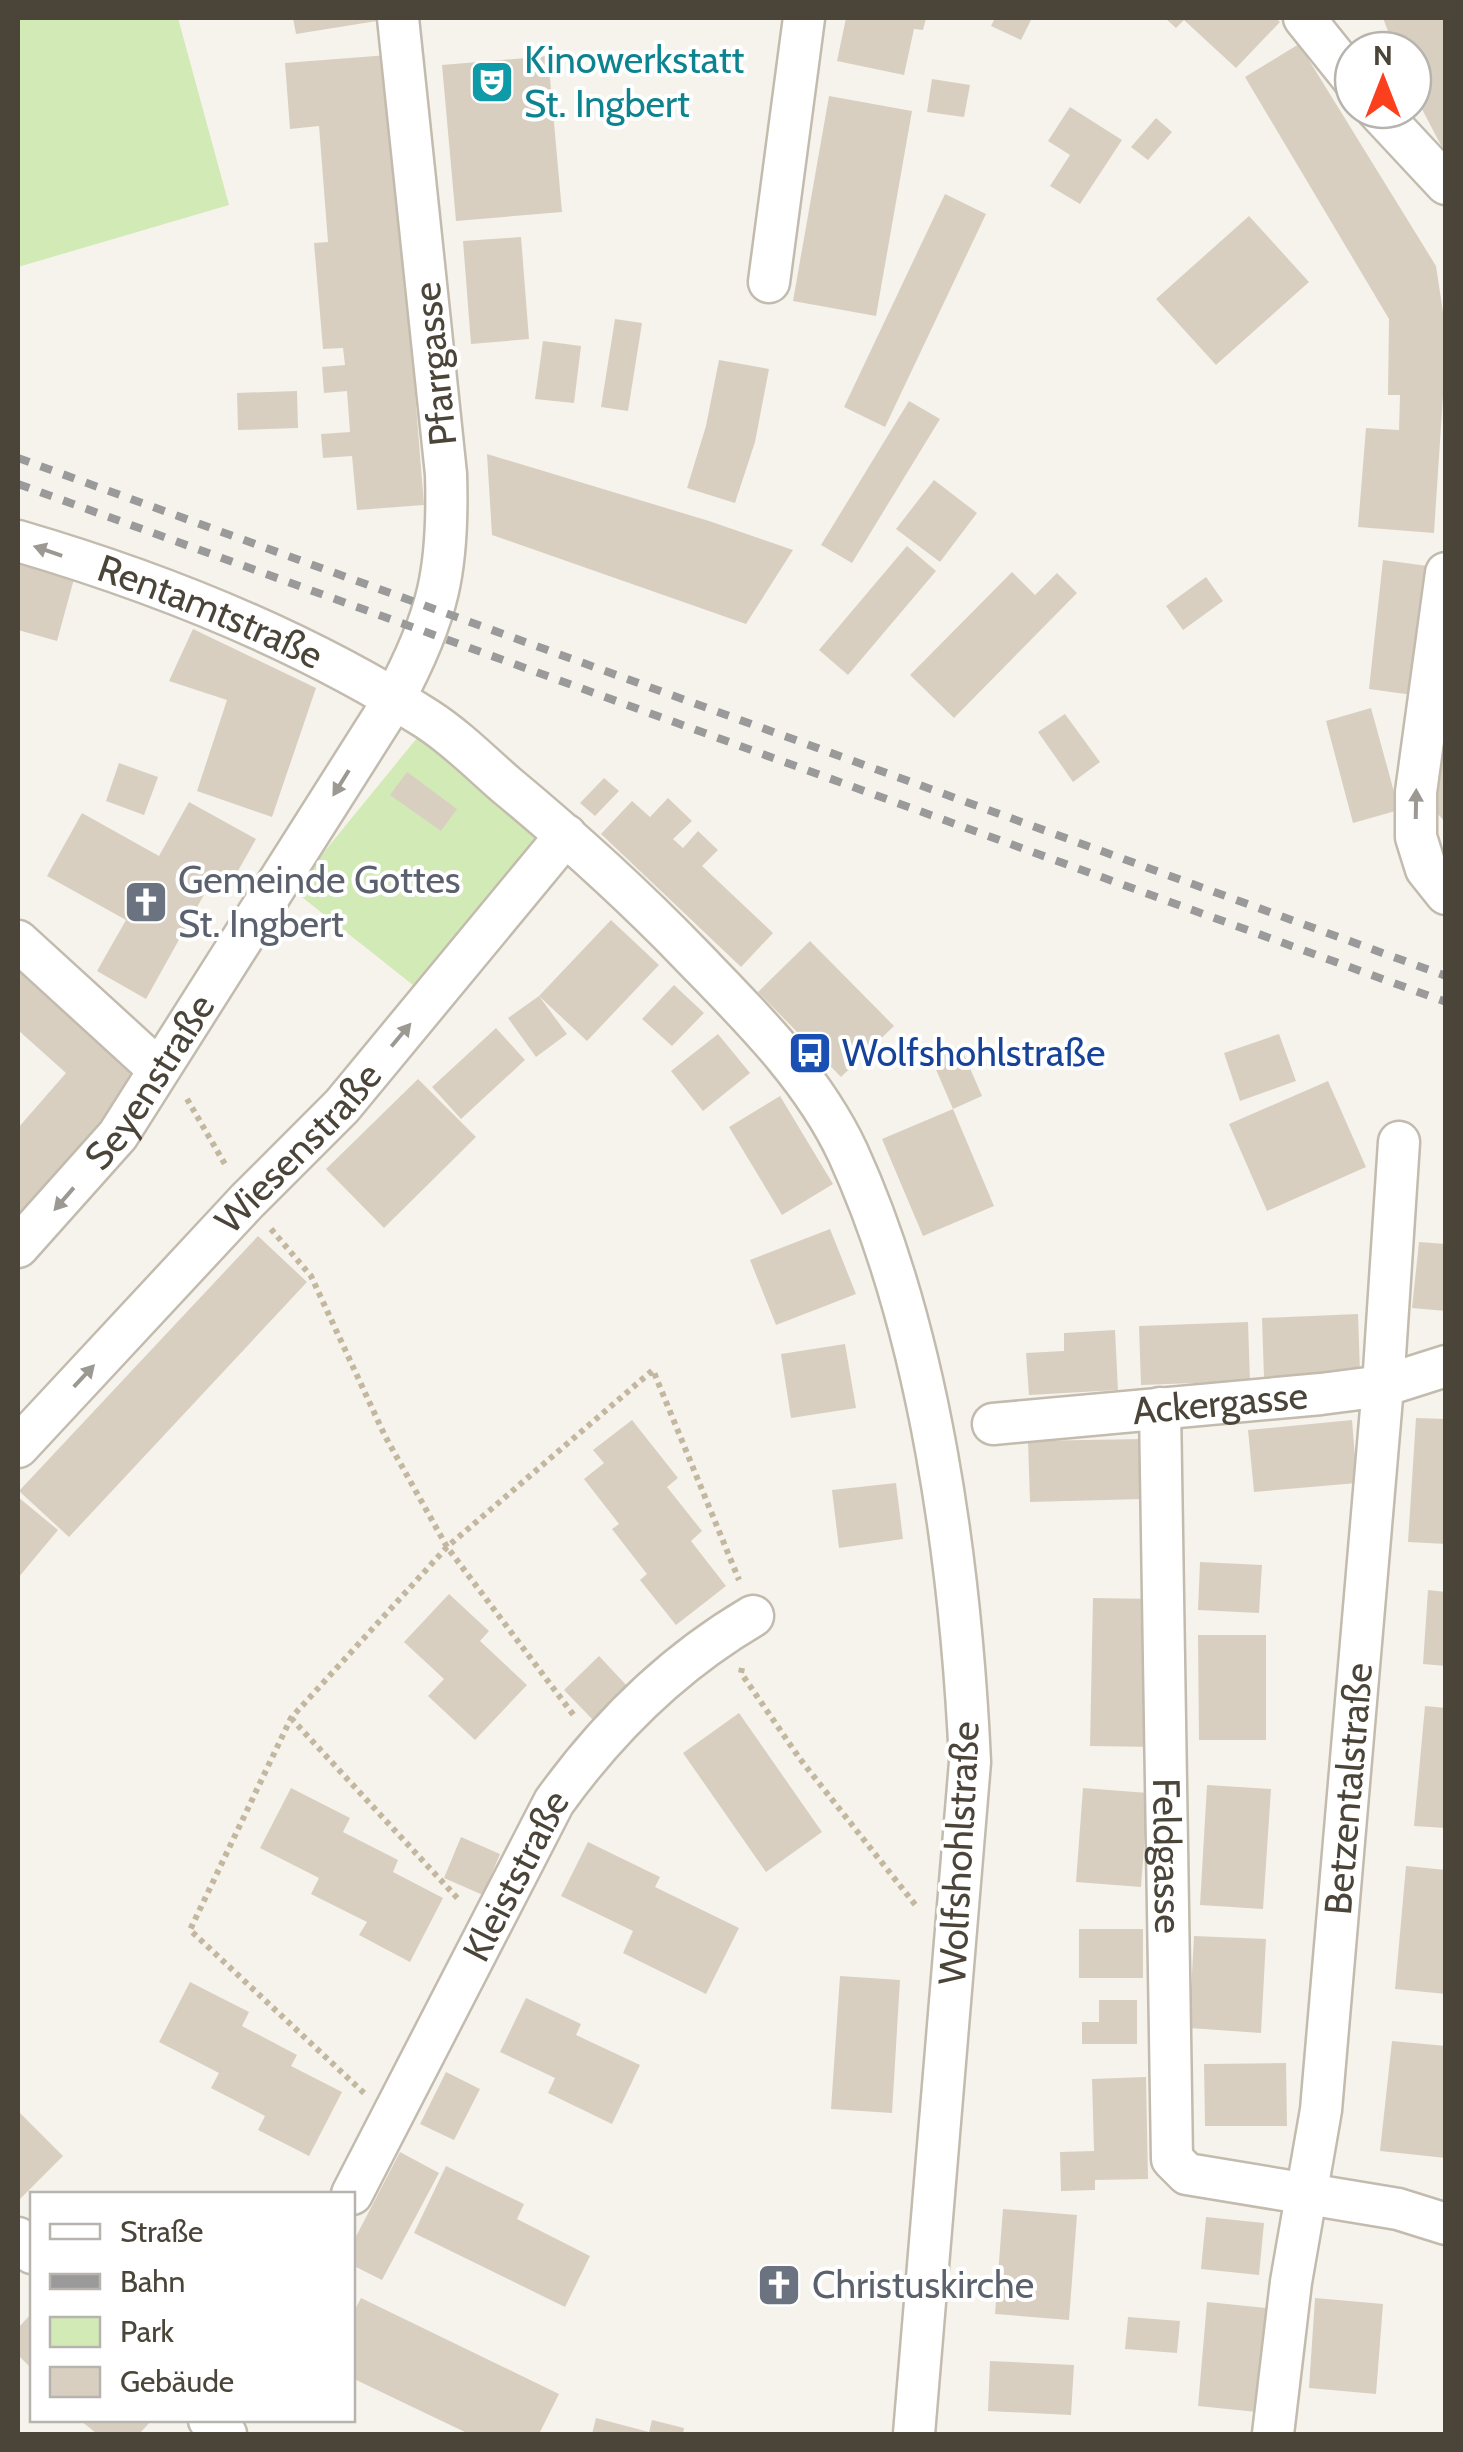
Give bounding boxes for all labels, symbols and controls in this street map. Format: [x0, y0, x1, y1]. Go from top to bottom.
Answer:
north arrow [1333, 30, 1433, 130]
place label: Kinowerkstatt St. Ingbert [524, 36, 744, 127]
text: N [1373, 38, 1393, 72]
theatre icon: Kinowerkstatt St. Ingbert [469, 59, 515, 105]
street label: Pfarrgasse [403, 280, 466, 448]
one-way arrow [32, 542, 62, 557]
street label: Rentamtstraße [92, 544, 331, 679]
one-way arrow [332, 769, 350, 797]
one-way arrow [1409, 788, 1425, 820]
place label: Gemeinde Gottes St. Ingbert [178, 856, 461, 947]
church icon: Gemeinde Gottes St. Ingbert [123, 879, 169, 925]
street label: Seyenstraße [74, 985, 224, 1179]
one-way arrow [390, 1023, 411, 1048]
place label: Wolfshohlstraße [842, 1029, 1105, 1076]
bus stop icon: Wolfshohlstraße [787, 1030, 833, 1076]
street label: Wiesenstraße [205, 1053, 391, 1243]
one-way arrow [53, 1186, 75, 1211]
one-way arrow [72, 1364, 95, 1388]
street label: Ackergasse [1130, 1371, 1310, 1434]
street label: Betzentalstraße [1314, 1661, 1382, 1917]
street label: Wolfshohlstraße [928, 1720, 989, 1986]
street label: Feldgasse [1143, 1778, 1192, 1934]
street label: Kleiststraße [452, 1780, 579, 1969]
legend [30, 2192, 355, 2422]
text: Straße [120, 2213, 203, 2250]
place label: Christuskirche [812, 2261, 1034, 2308]
church icon: Christuskirche [756, 2262, 802, 2308]
text: Bahn [120, 2263, 185, 2300]
text: Park [120, 2313, 175, 2350]
text: Gebäude [120, 2363, 234, 2400]

